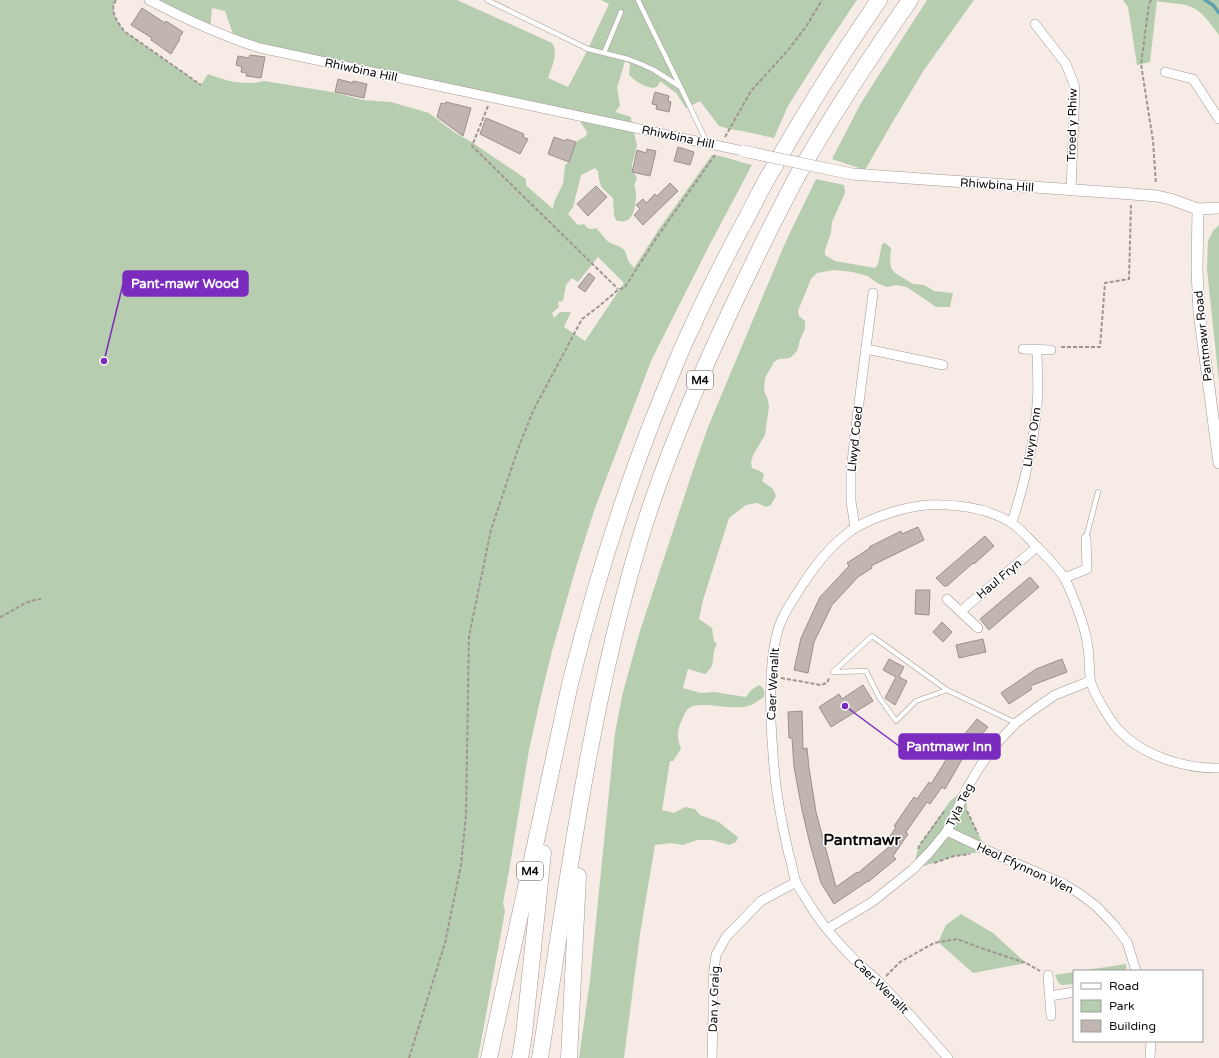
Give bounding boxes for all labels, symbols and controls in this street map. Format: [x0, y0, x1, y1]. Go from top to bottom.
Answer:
street label: Rhiwbina Hill [323, 55, 399, 85]
street label: Troed y Rhiw [1064, 88, 1080, 162]
street label: Rhiwbina Hill [640, 122, 716, 152]
street label: Rhiwbina Hill [960, 175, 1034, 195]
callout: Pant-mawr Wood [123, 271, 248, 296]
text: Pant-mawr Wood [131, 276, 239, 292]
street label: Pantmawr Road [1191, 290, 1215, 382]
road number: M4 [687, 371, 713, 389]
street label: Llwyd Coed [845, 405, 865, 473]
street label: Llwyn Onn [1020, 406, 1044, 468]
street label: Haul Fryn [974, 556, 1024, 602]
street label: Caer Wenallt [764, 647, 782, 721]
callout: Pantmawr Inn [899, 734, 1000, 759]
text: Pantmawr Inn [906, 739, 992, 755]
street label: Tyla Teg [943, 781, 977, 829]
district label: Pantmawr [823, 830, 902, 850]
street label: Heol Ffynnon Wen [974, 839, 1076, 897]
road number: M4 [517, 862, 543, 880]
street label: Caer Wenallt [850, 955, 912, 1017]
street label: Dan y Graig [706, 965, 722, 1033]
legend [1073, 970, 1203, 1042]
text: Road [1109, 979, 1139, 993]
text: Park [1109, 999, 1135, 1013]
text: Building [1109, 1019, 1156, 1033]

